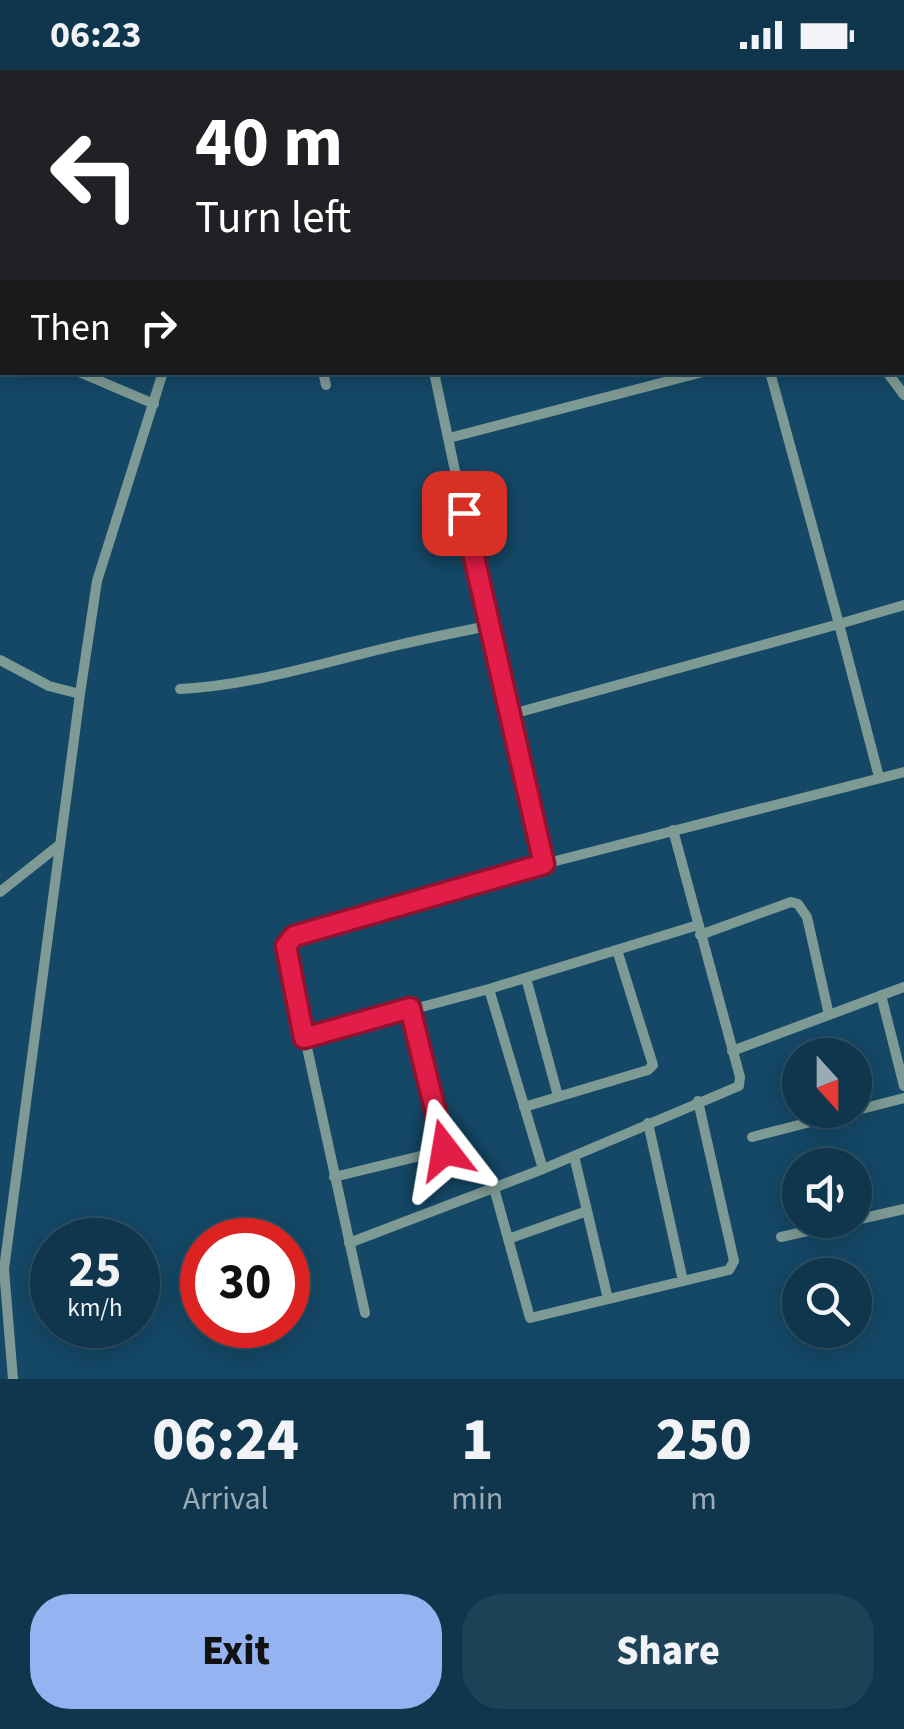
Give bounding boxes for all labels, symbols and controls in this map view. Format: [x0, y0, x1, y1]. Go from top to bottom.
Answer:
text: 06:23 [50, 8, 142, 62]
text: 40 m [195, 93, 343, 193]
icon: left [30, 110, 160, 240]
text: Turn left [195, 186, 351, 250]
icon: right [131, 300, 186, 355]
text: Then [30, 301, 111, 355]
pin [422, 471, 507, 556]
icon: arrive [437, 486, 492, 541]
north arrow [782, 1038, 872, 1128]
map controls [782, 1038, 872, 1348]
position arrow [393, 1098, 497, 1202]
button: sound [782, 1148, 872, 1238]
speed limit sign: 30 [180, 1218, 310, 1348]
text: 25 [69, 1235, 121, 1306]
button: search [782, 1258, 872, 1348]
text: km/h [67, 1290, 123, 1326]
text: 06:24 [152, 1398, 299, 1483]
text: 1 [461, 1398, 493, 1483]
text: 250 [656, 1398, 752, 1483]
text: Arrival [183, 1476, 269, 1522]
text: min [451, 1476, 503, 1522]
text: m [690, 1476, 717, 1522]
button: Exit [30, 1594, 442, 1709]
button: Share [462, 1594, 874, 1709]

